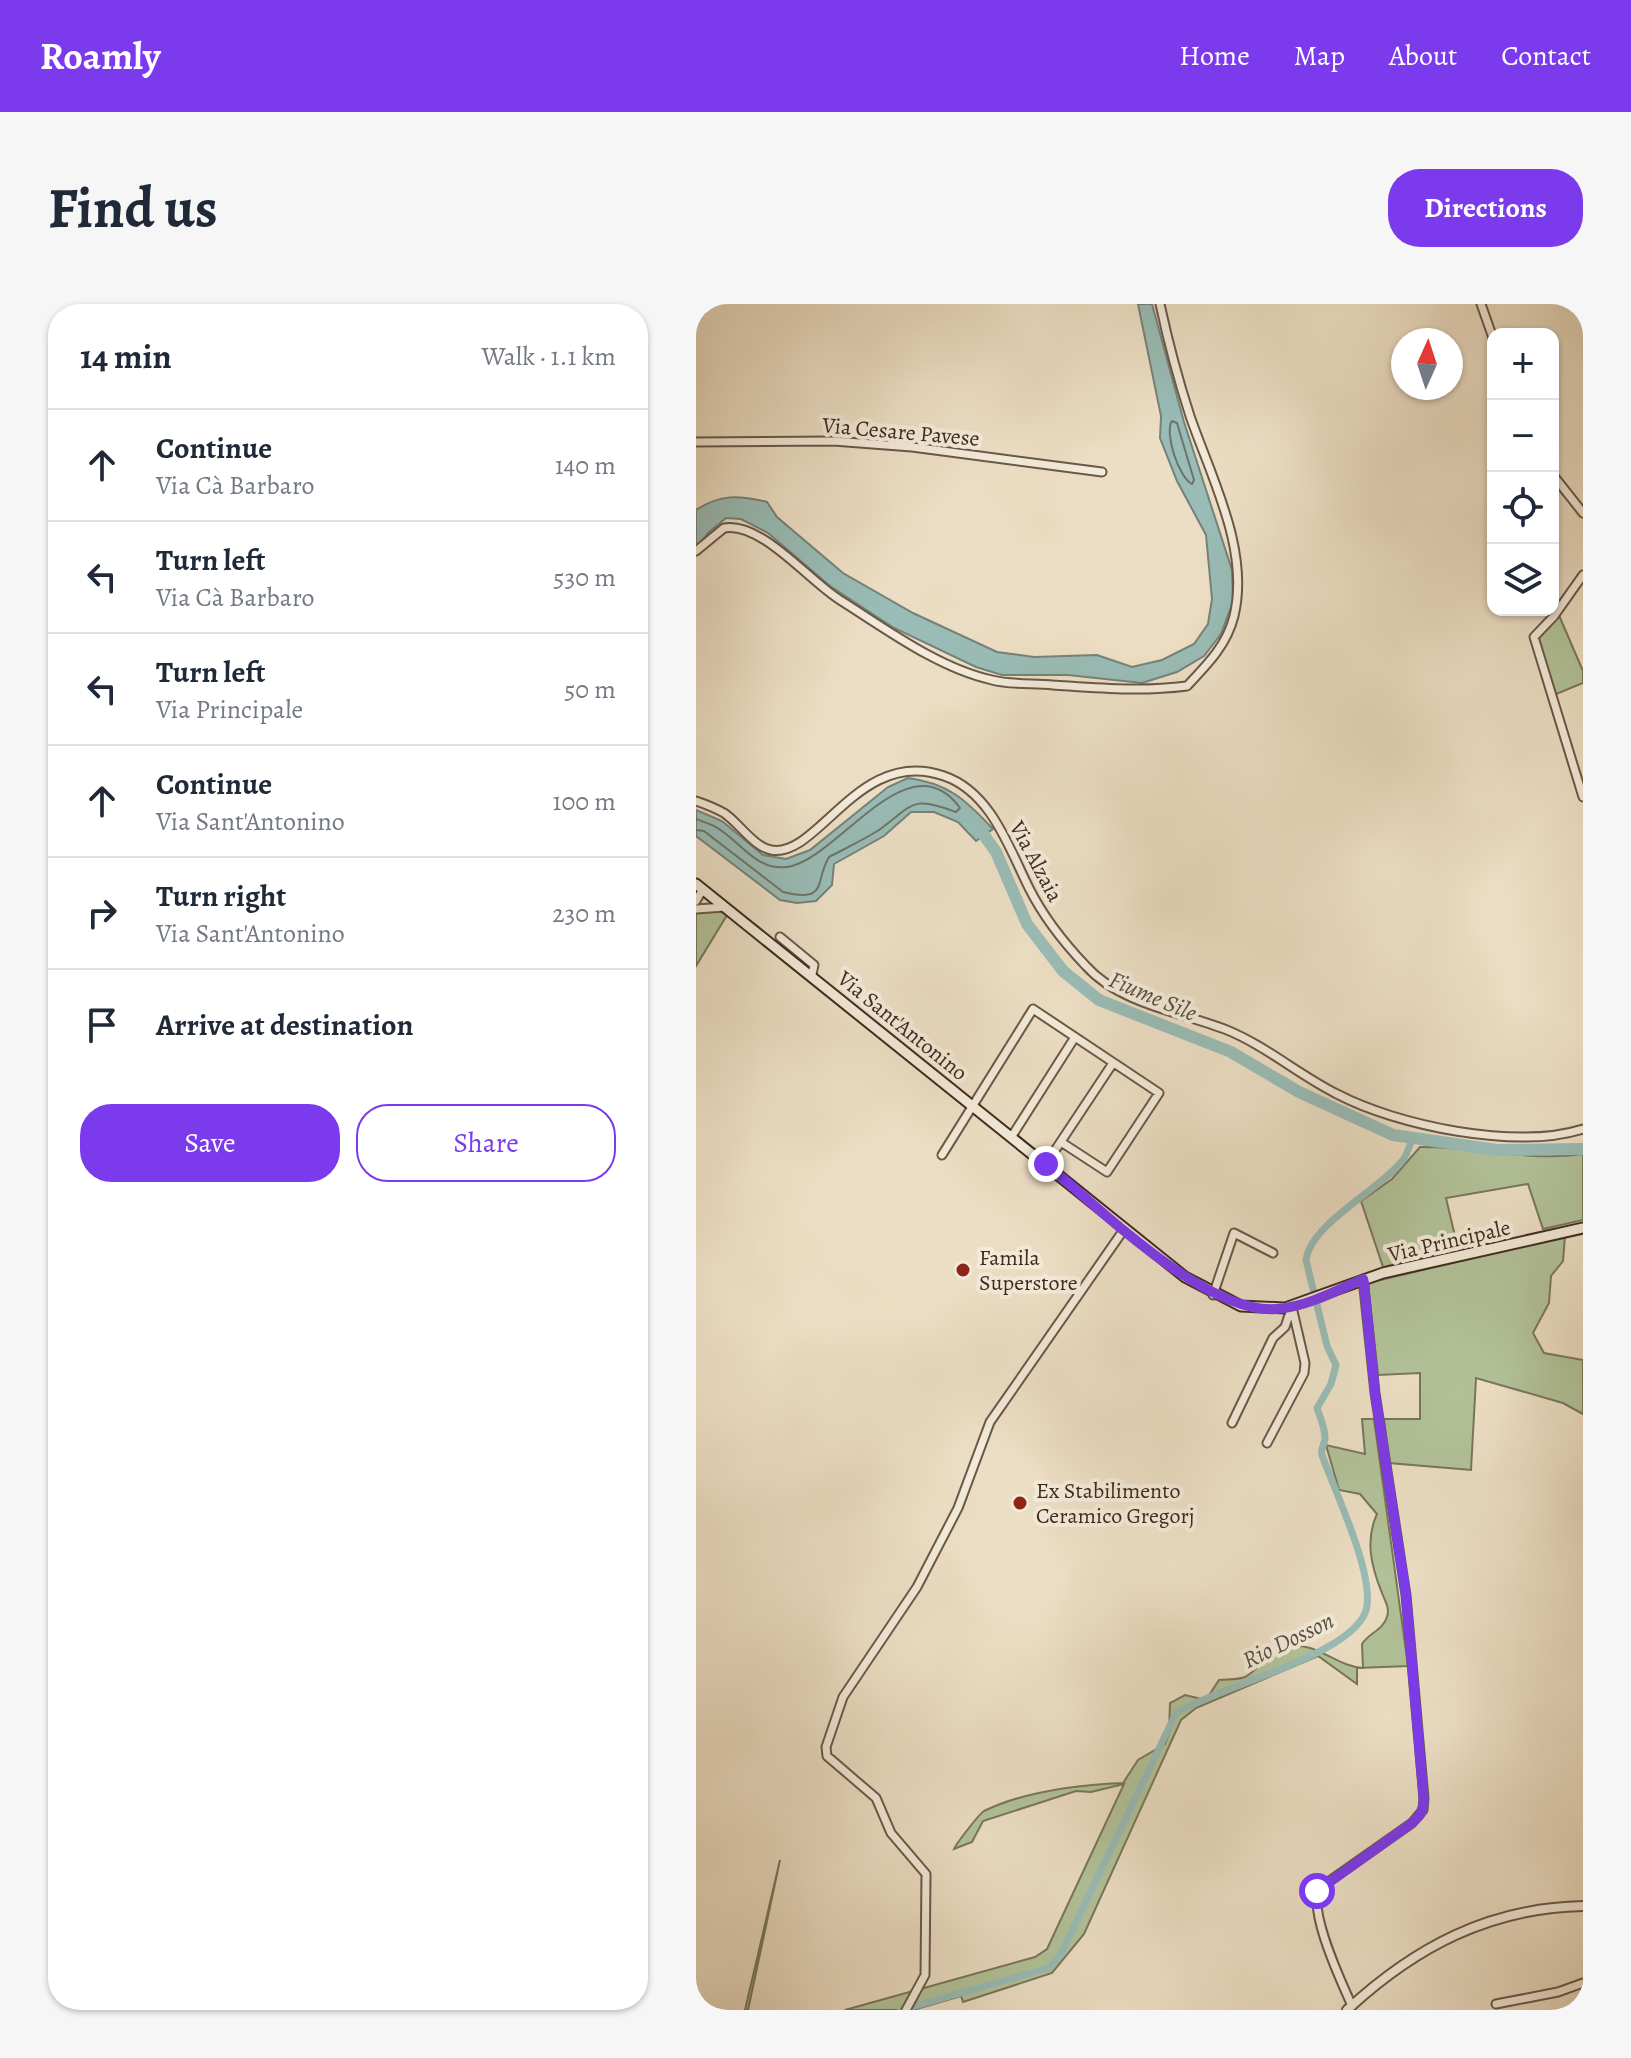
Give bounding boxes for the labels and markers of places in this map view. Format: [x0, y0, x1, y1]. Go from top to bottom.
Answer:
place label: Famila Superstore [979, 1243, 1078, 1298]
marker: Famila Superstore [954, 1261, 972, 1279]
place label: Ex Stabilimento Ceramico Gregorj [1036, 1476, 1194, 1531]
marker: Ex Stabilimento Ceramico Gregorj [1011, 1494, 1029, 1512]

